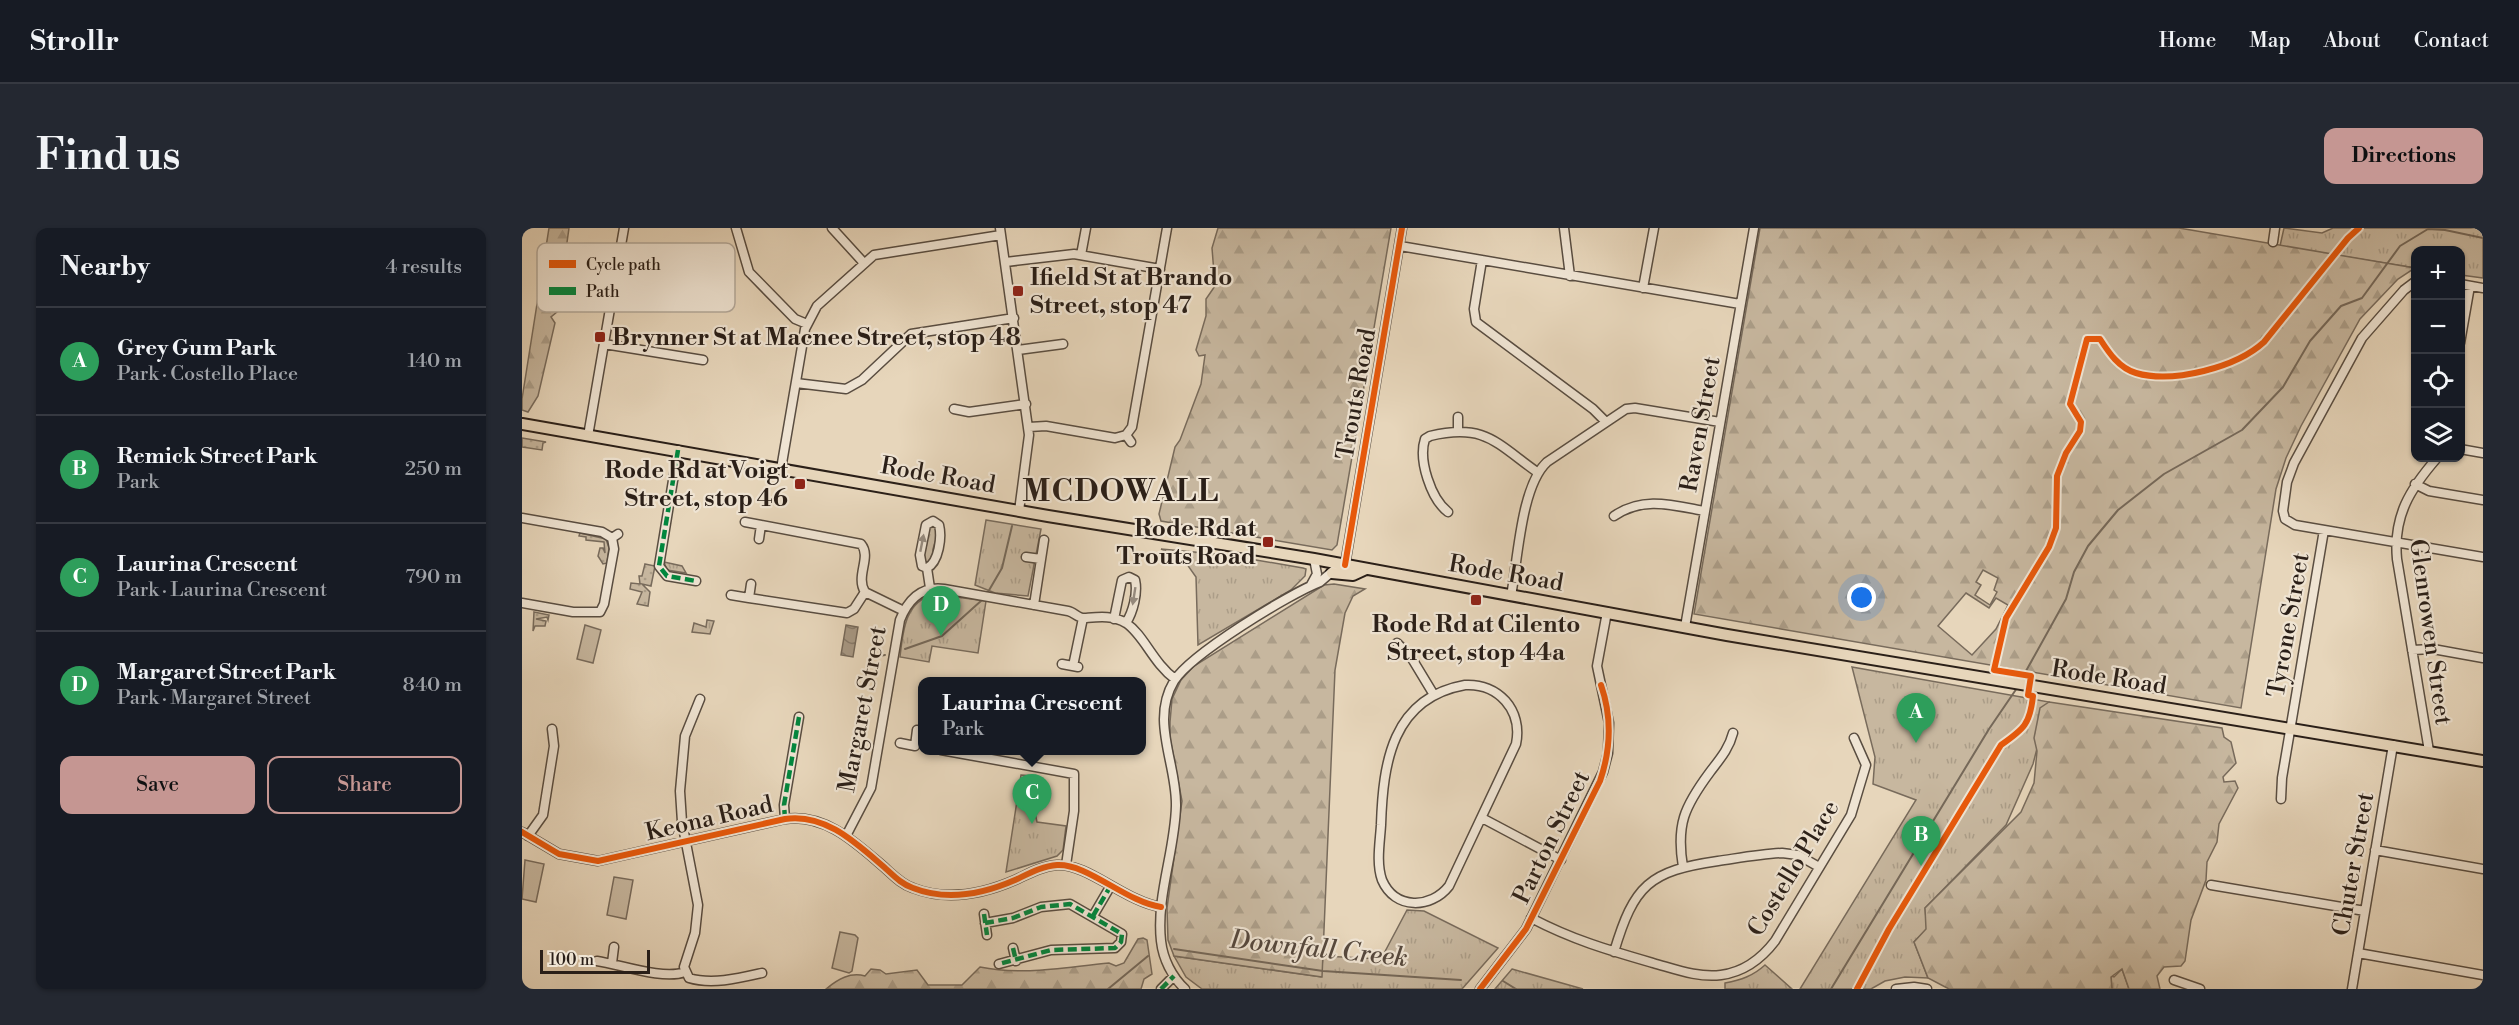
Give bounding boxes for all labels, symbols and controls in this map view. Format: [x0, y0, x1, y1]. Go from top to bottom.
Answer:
text: Strollr [30, 24, 119, 59]
text: Home [2159, 28, 2216, 54]
text: Map [2249, 28, 2291, 54]
text: About [2324, 28, 2381, 54]
text: Contact [2414, 28, 2489, 54]
button: Directions [2324, 128, 2483, 184]
text: Find us [36, 130, 180, 183]
legend [537, 243, 735, 312]
map controls [2411, 246, 2465, 462]
button: + [2411, 246, 2465, 300]
text: Nearby [60, 251, 150, 283]
text: 4 results [385, 255, 462, 280]
text: Cycle path [586, 255, 661, 275]
place label: Ifield St at Brando Street, stop 47 [1030, 263, 1232, 321]
text: Path [586, 282, 620, 302]
marker: Ifield St at Brando Street, stop 47 [1011, 284, 1025, 298]
button: − [2411, 300, 2465, 354]
place label: Brynner St at Macnee Street, stop 48 [612, 323, 1021, 353]
street label: Trouts Road [1331, 326, 1383, 462]
marker: Brynner St at Macnee Street, stop 48 [593, 330, 607, 344]
text: Grey Gum Park [117, 335, 277, 362]
text: A [72, 349, 87, 374]
text: 140 m [407, 349, 462, 374]
street label: Raven Street [1674, 354, 1728, 494]
button: locate [2411, 354, 2465, 408]
text: Park · Costello Place [117, 362, 298, 387]
button: layers [2411, 408, 2465, 462]
text: Remick Street Park [117, 443, 317, 470]
street label: Rode Road [878, 451, 998, 501]
place label: Rode Rd at Voigt Street, stop 46 [604, 456, 789, 514]
text: B [72, 457, 87, 482]
text: 250 m [405, 457, 462, 482]
text: Park [117, 470, 159, 495]
district label: MCDOWALL [1022, 473, 1220, 511]
marker: Rode Rd at Voigt Street, stop 46 [793, 477, 807, 491]
place label: Rode Rd at Trouts Road [1117, 514, 1256, 572]
one-way arrow [918, 534, 927, 553]
marker: Rode Rd at Trouts Road [1261, 535, 1275, 549]
street label: Glenrowen Street [2402, 537, 2458, 727]
street label: Rode Road [1446, 549, 1566, 599]
street label: Tyrone Street [2261, 550, 2317, 700]
text: Laurina Crescent [117, 551, 297, 578]
text: C [72, 565, 87, 590]
text: 790 m [405, 565, 462, 590]
text: Park · Laurina Crescent [117, 578, 327, 603]
your location [1847, 583, 1876, 612]
pin: D [922, 586, 960, 636]
one-way arrow [1130, 586, 1139, 605]
marker: Rode Rd at Cilento Street, stop 44a [1469, 593, 1483, 607]
place label: Rode Rd at Cilento Street, stop 44a [1372, 610, 1580, 668]
street label: Margaret Street [832, 623, 894, 795]
street label: Rode Road [2049, 654, 2169, 702]
text: Margaret Street Park [117, 659, 336, 686]
text: D [72, 673, 87, 698]
text: 840 m [403, 673, 462, 698]
popup [918, 677, 1146, 755]
text: Park · Margaret Street [117, 686, 311, 711]
text: Laurina Crescent [942, 690, 1122, 717]
pin: A [1896, 694, 1936, 743]
text: Park [942, 717, 984, 742]
button: Save [60, 756, 255, 814]
button: Share [267, 756, 462, 814]
street label: Parton Street [1507, 765, 1597, 909]
pin: C [1012, 774, 1052, 824]
street label: Chuter Street [2327, 789, 2381, 938]
street label: Keona Road [642, 790, 776, 848]
street label: Costello Place [1741, 795, 1846, 942]
pin: B [1902, 816, 1940, 866]
water label: Downfall Creek [1227, 924, 1409, 974]
scale bar [540, 947, 650, 974]
text: 100 m [549, 950, 594, 970]

